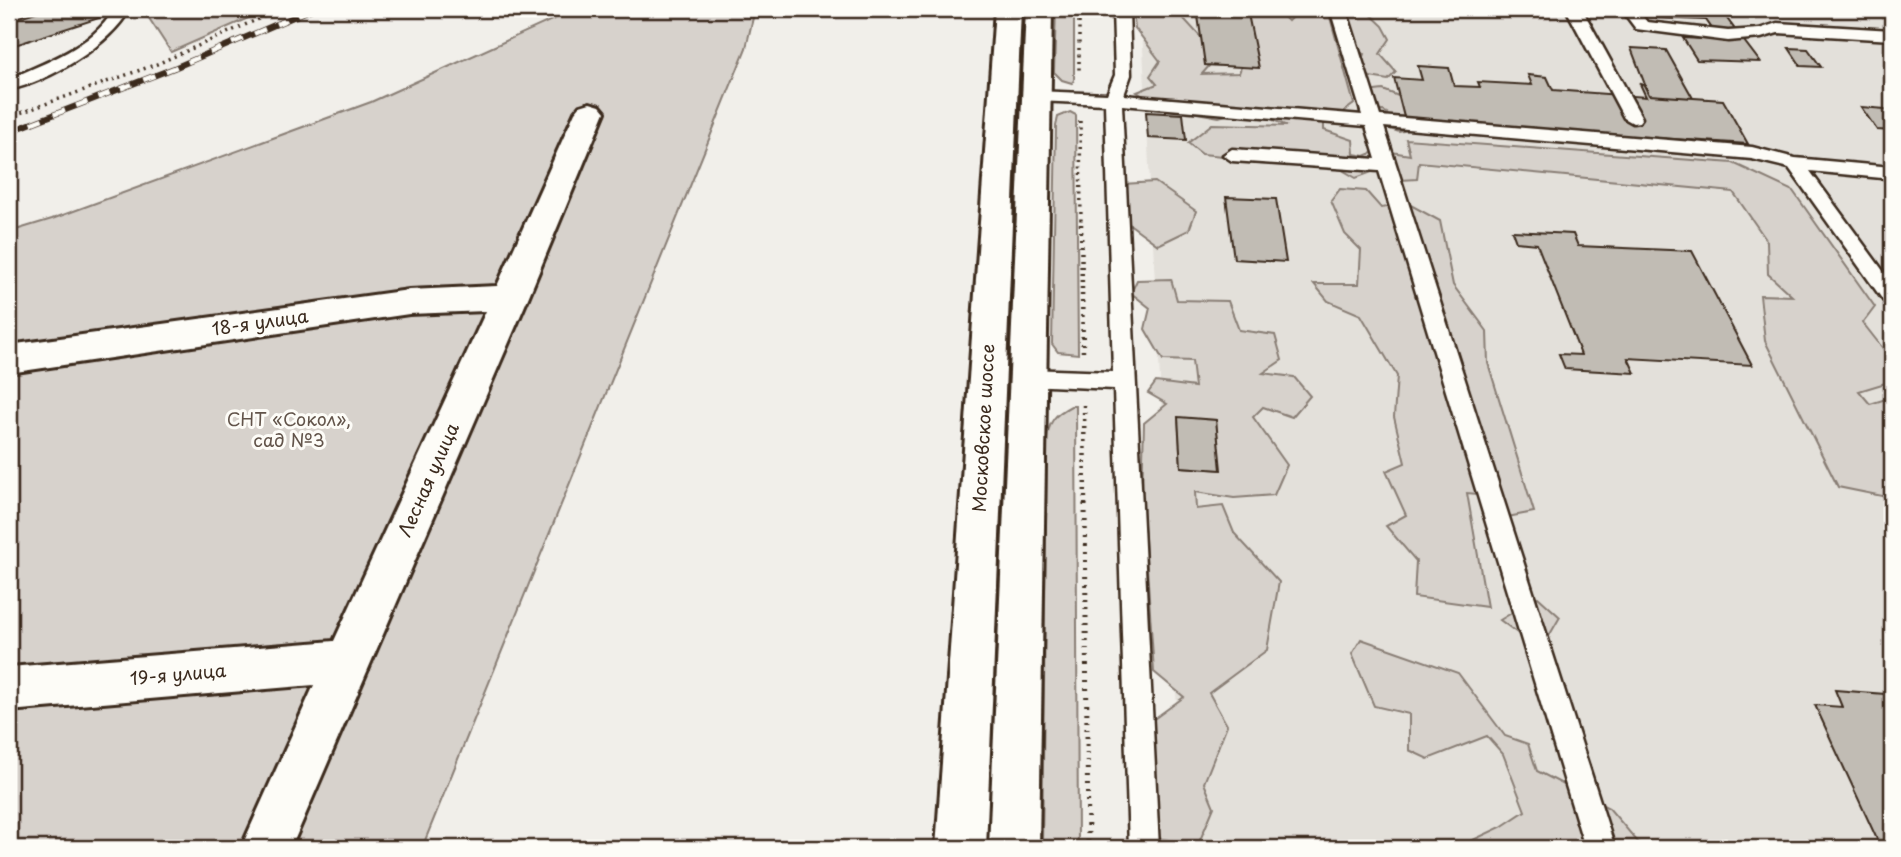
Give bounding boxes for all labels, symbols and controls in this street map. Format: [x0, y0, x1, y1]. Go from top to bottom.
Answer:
street label: 18-я улица [210, 301, 310, 342]
street label: Московское шоссе [965, 343, 1000, 513]
park label: СНТ «Сокол», сад №3 [227, 405, 351, 453]
street label: Лесная улица [390, 417, 465, 541]
street label: 19-я улица [129, 656, 228, 691]

